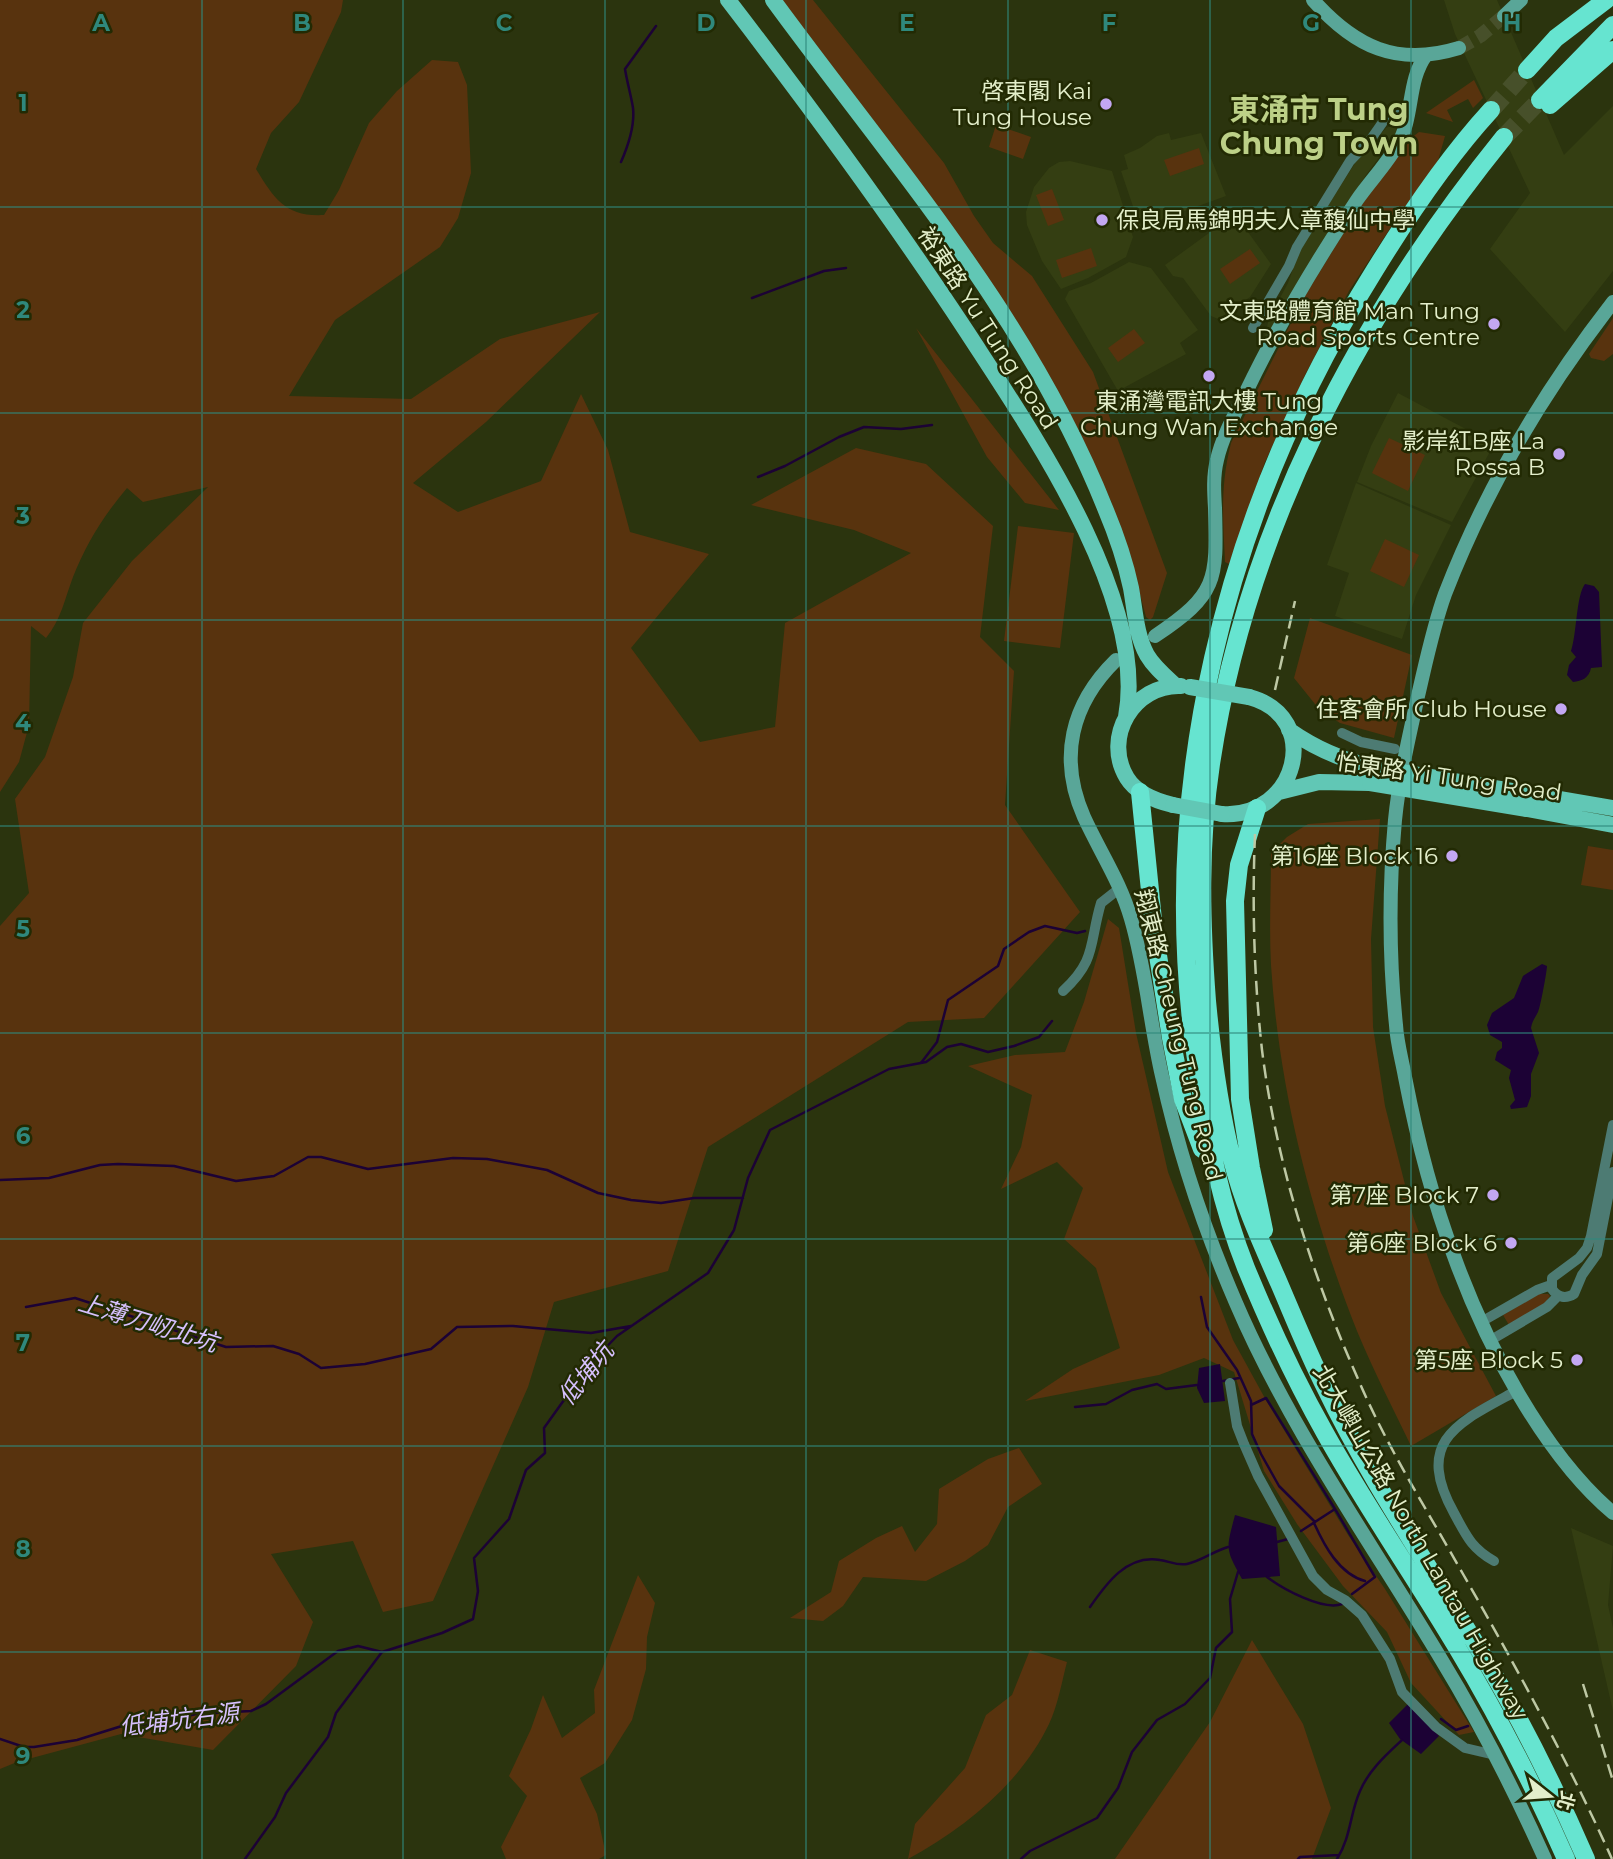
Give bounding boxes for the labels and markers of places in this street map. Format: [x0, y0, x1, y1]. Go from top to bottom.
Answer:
place label: 啓東閣 Kai Tung House [953, 77, 1092, 131]
marker: 啓東閣 Kai Tung House [1098, 96, 1114, 112]
place label: 保良局馬錦明夫人章馥仙中學 [1116, 206, 1415, 234]
marker: 保良局馬錦明夫人章馥仙中學 [1094, 212, 1110, 228]
place label: 文東路體育館 Man Tung Road Sports Centre [1219, 297, 1480, 351]
marker: 文東路體育館 Man Tung Road Sports Centre [1486, 316, 1502, 332]
marker: 東涌灣電訊大樓 Tung Chung Wan Exchange [1201, 368, 1217, 384]
place label: 東涌灣電訊大樓 Tung Chung Wan Exchange [1080, 387, 1338, 441]
place label: 影岸紅B座 La Rossa B [1403, 427, 1545, 481]
marker: 影岸紅B座 La Rossa B [1551, 446, 1567, 462]
place label: 住客會所 Club House [1316, 695, 1547, 723]
marker: 住客會所 Club House [1553, 701, 1569, 717]
place label: 第16座 Block 16 [1271, 842, 1438, 870]
marker: 第16座 Block 16 [1444, 848, 1460, 864]
place label: 第7座 Block 7 [1329, 1181, 1479, 1209]
marker: 第7座 Block 7 [1485, 1187, 1501, 1203]
place label: 第6座 Block 6 [1346, 1229, 1497, 1257]
marker: 第6座 Block 6 [1503, 1235, 1519, 1251]
place label: 第5座 Block 5 [1414, 1346, 1563, 1374]
marker: 第5座 Block 5 [1569, 1352, 1585, 1368]

